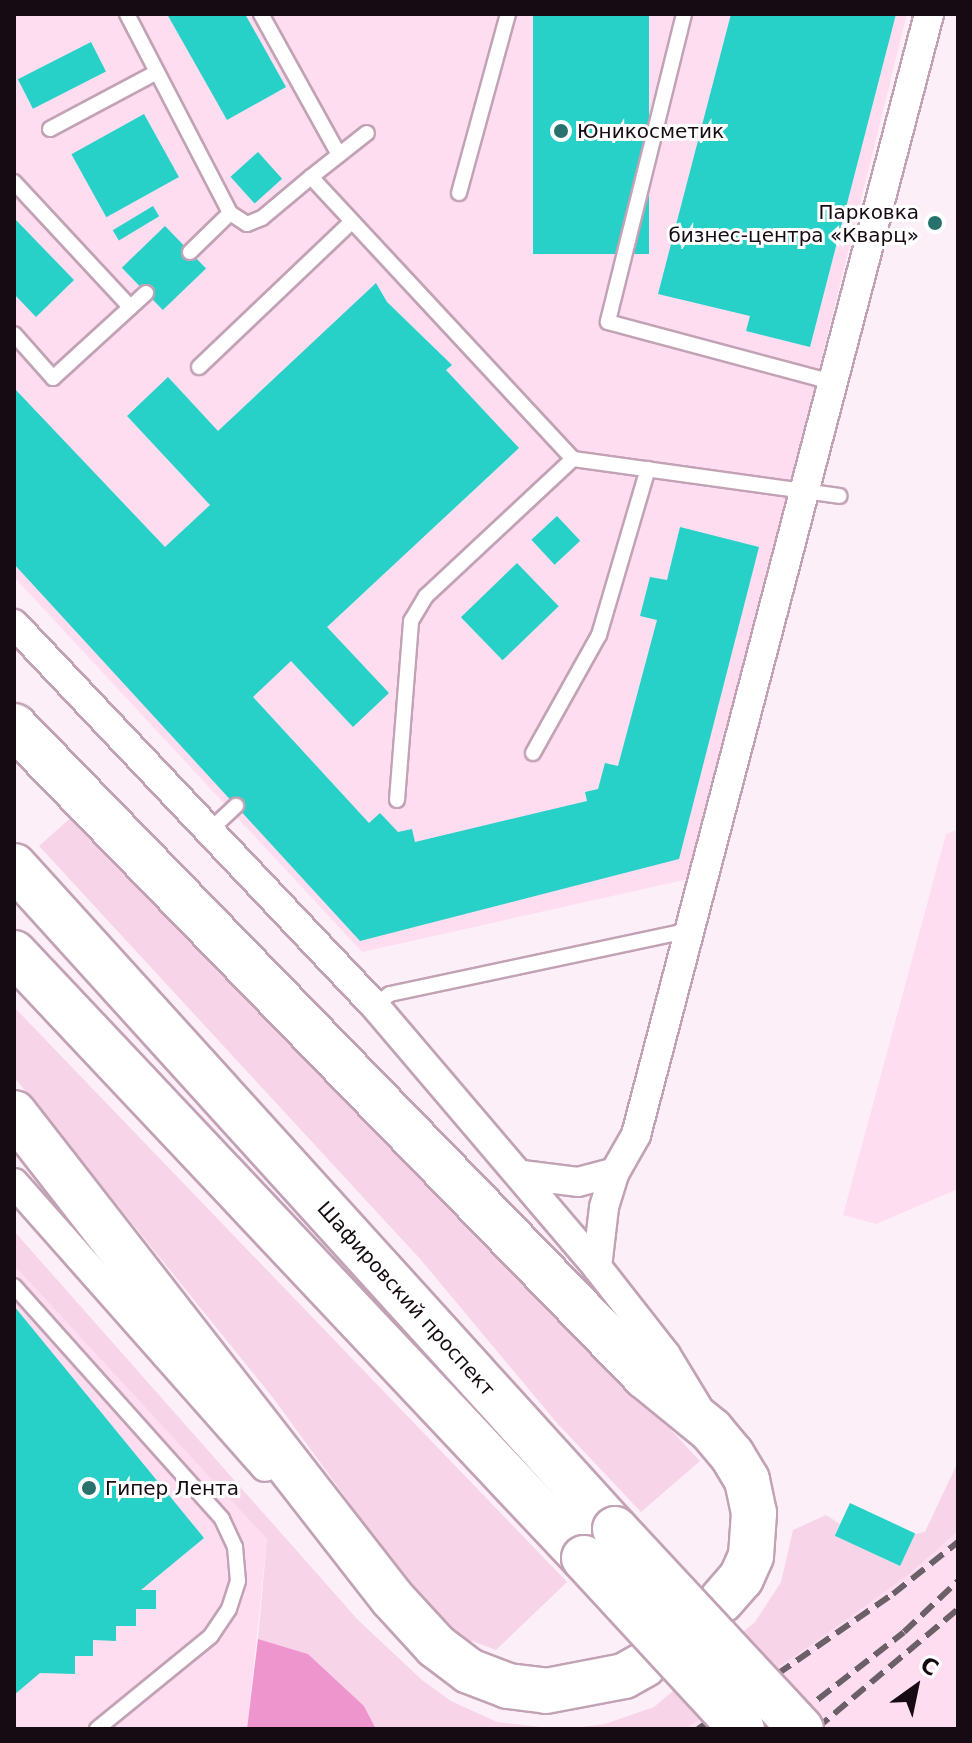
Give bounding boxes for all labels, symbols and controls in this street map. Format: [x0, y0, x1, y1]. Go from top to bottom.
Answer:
place label: Юникосметик [577, 119, 724, 143]
marker: Юникосметик [552, 122, 570, 140]
place label: Парковка бизнес-центра «Кварц» [668, 200, 919, 247]
marker: Парковка бизнес-центра «Кварц» [926, 214, 944, 232]
street label: Шафировский проспект [312, 1197, 500, 1401]
place label: Гипер Лента [105, 1476, 239, 1500]
marker: Гипер Лента [80, 1479, 98, 1497]
north arrow [876, 1647, 956, 1727]
text: С [916, 1652, 943, 1681]

